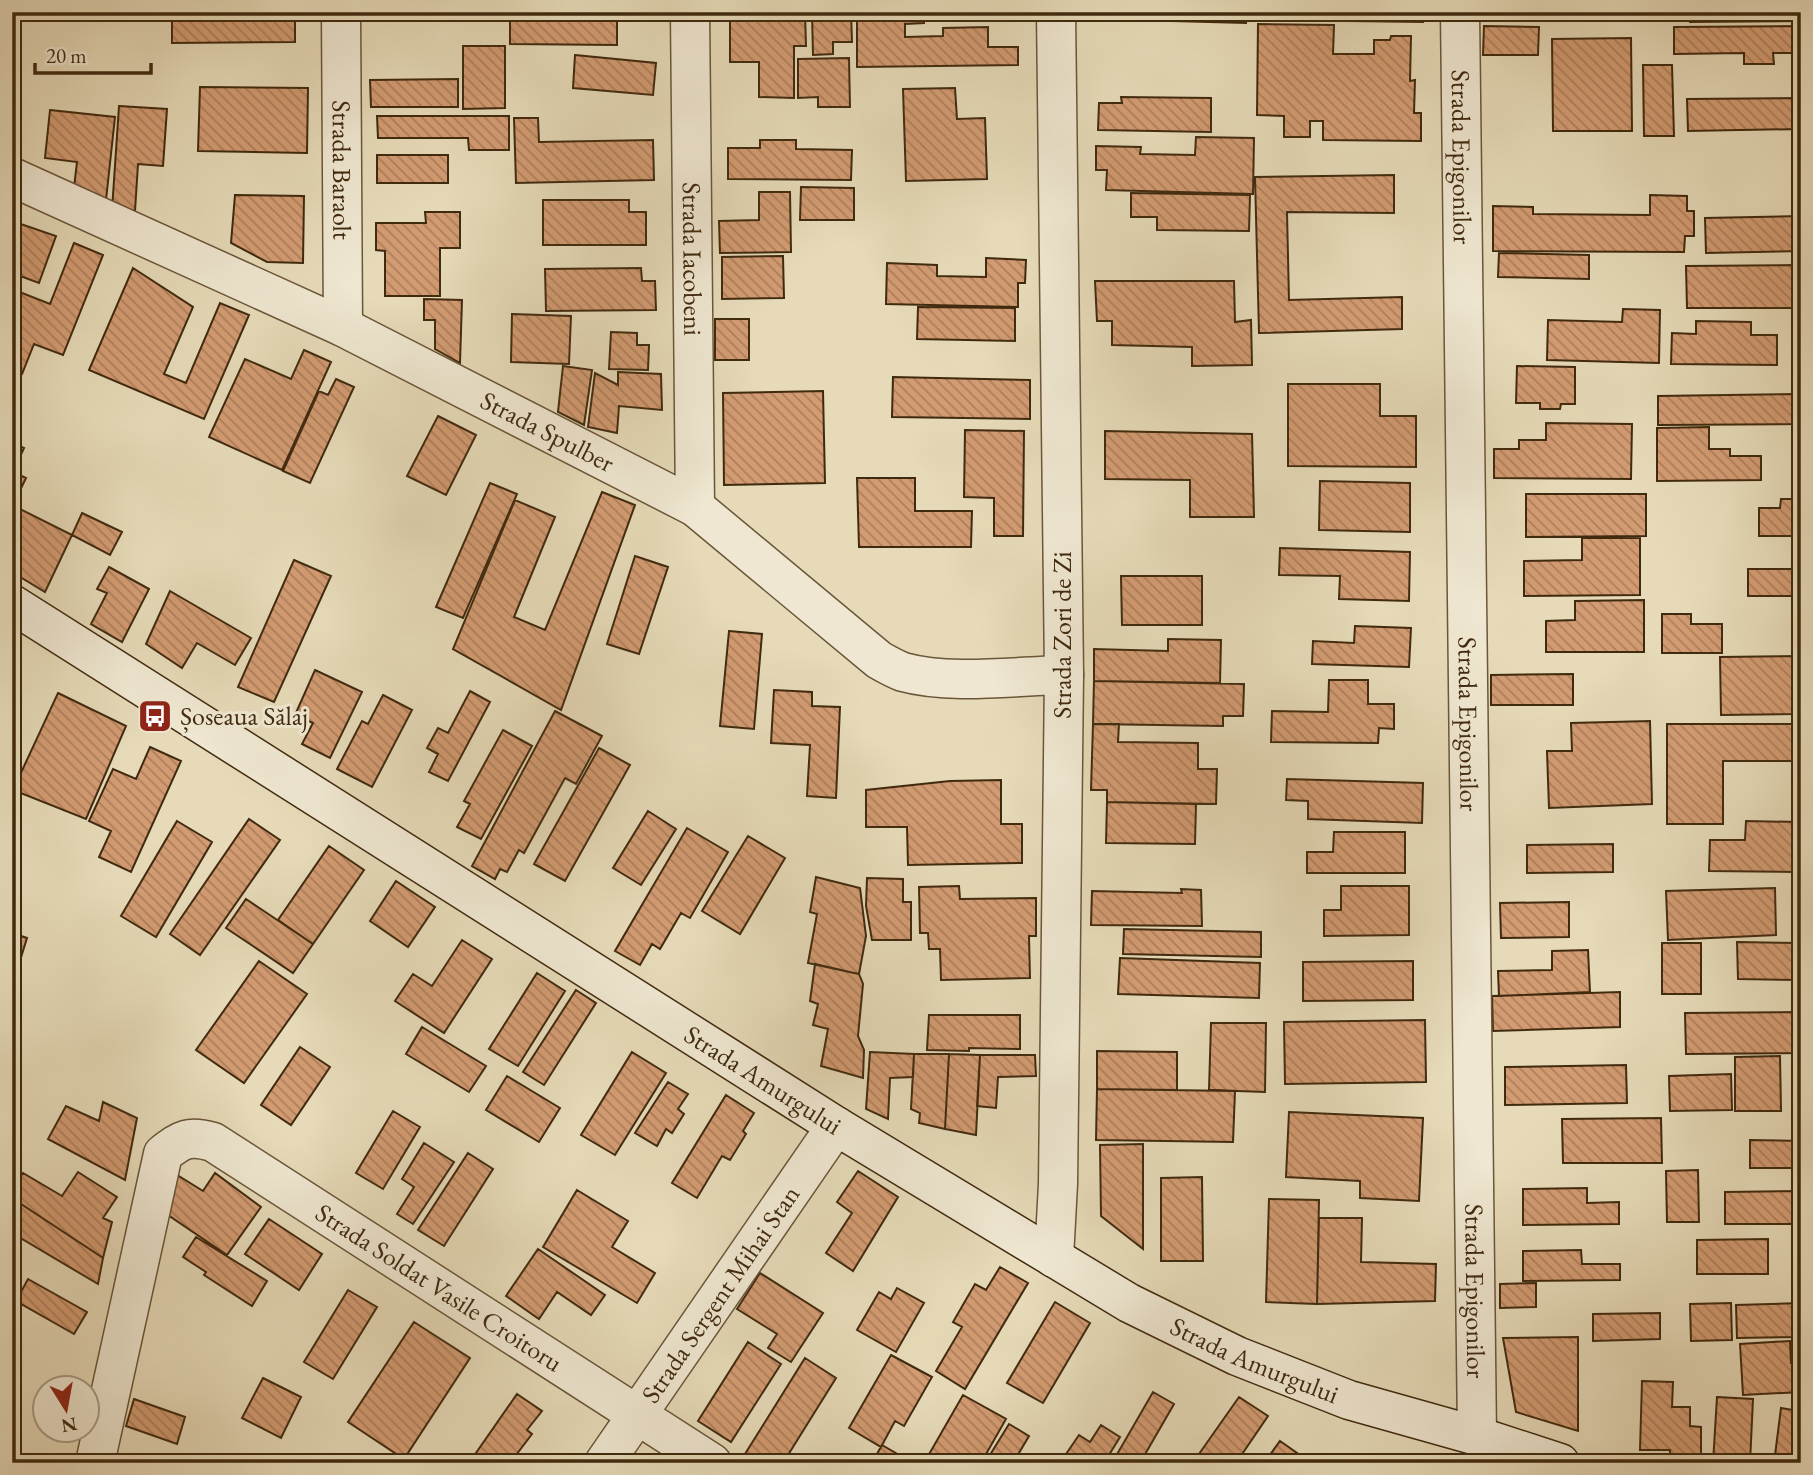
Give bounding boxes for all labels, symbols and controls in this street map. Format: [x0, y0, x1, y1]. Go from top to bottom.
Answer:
scale bar [35, 32, 150, 76]
text: 20 m [46, 42, 87, 69]
street label: Strada Epigonilor [1444, 69, 1480, 245]
street label: Strada Baraolt [325, 100, 359, 240]
street label: Strada Iacobeni [675, 182, 710, 336]
street label: Strada Spulber [475, 383, 620, 480]
street label: Strada Zori de Zi [1045, 551, 1079, 719]
street label: Strada Epigonilor [1450, 636, 1487, 812]
bus stop icon: Șoseaua Sălaj [136, 697, 174, 735]
place label: Șoseaua Sălaj [180, 699, 308, 733]
street label: Strada Amurgului [678, 1017, 848, 1142]
street label: Strada Sergent Mihai Stan [633, 1178, 807, 1410]
street label: Strada Soldat Vasile Croitoru [309, 1196, 569, 1380]
street label: Strada Epigonilor [1457, 1203, 1493, 1379]
street label: Strada Amurgului [1165, 1309, 1344, 1411]
north arrow [32, 1374, 102, 1444]
text: N [59, 1411, 79, 1439]

